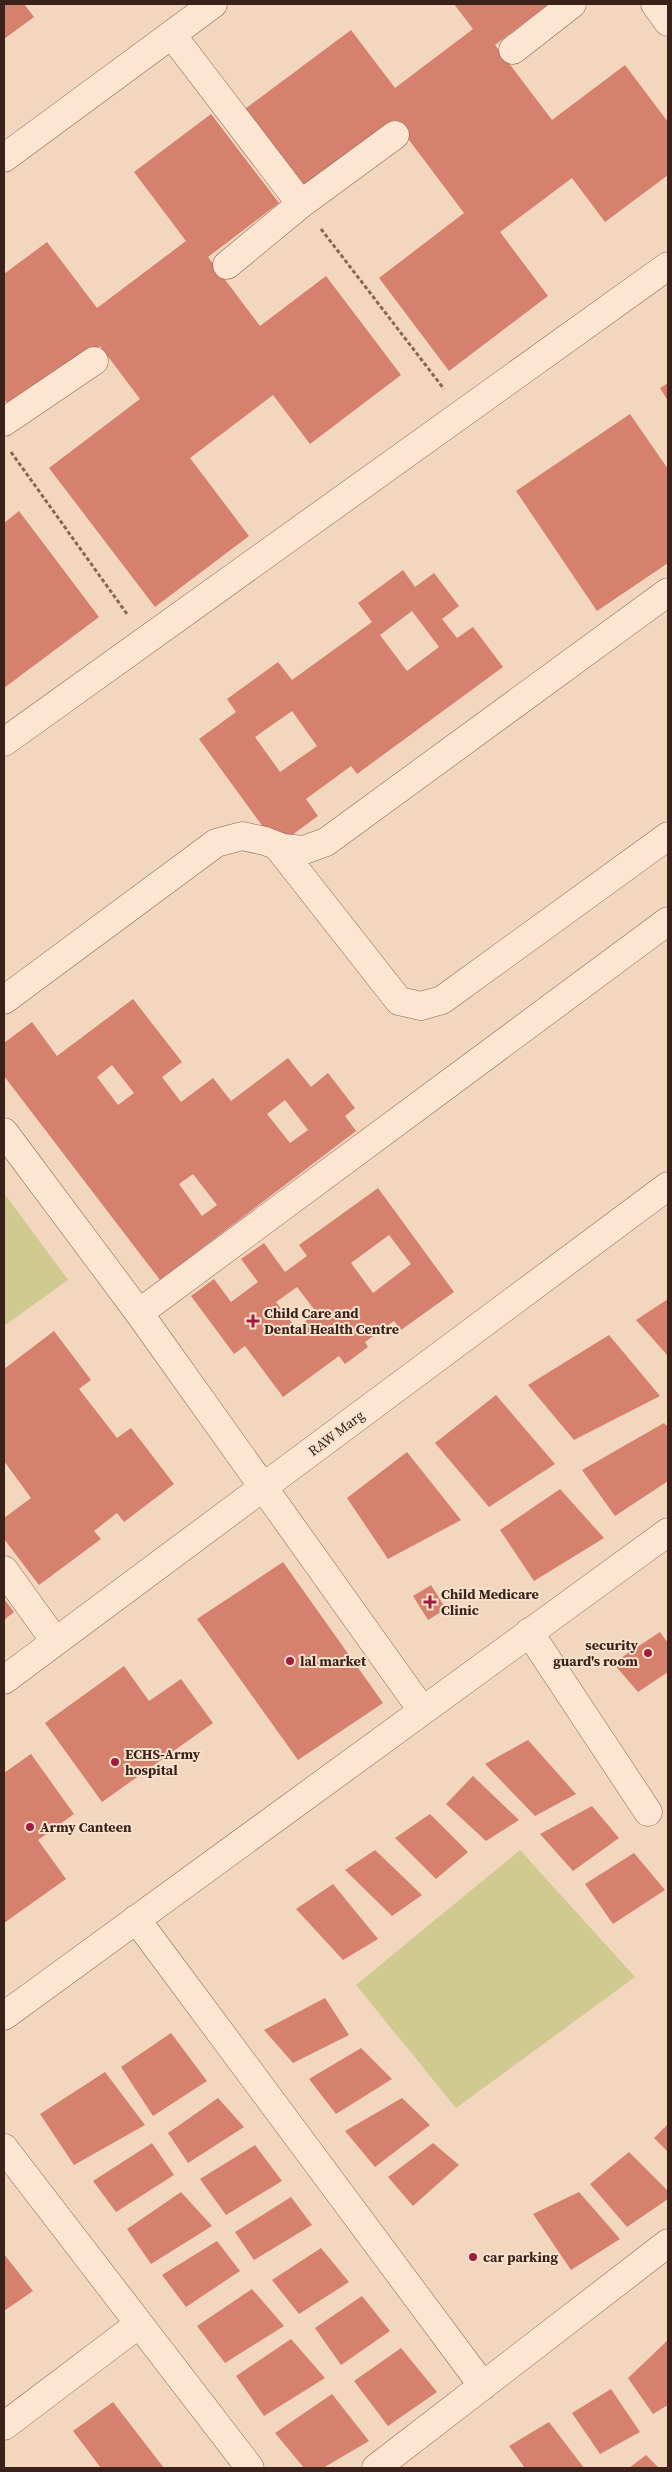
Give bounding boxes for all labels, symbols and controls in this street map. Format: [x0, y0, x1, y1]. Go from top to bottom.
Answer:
place label: Child Care and Dental Health Centre [264, 1303, 399, 1339]
marker: Child Care and Dental Health Centre [246, 1314, 260, 1328]
street label: RAW Marg [304, 1405, 368, 1461]
place label: Child Medicare Clinic [441, 1584, 539, 1620]
marker: Child Medicare Clinic [423, 1595, 437, 1609]
place label: security guard's room [553, 1635, 639, 1671]
marker: security guard's room [642, 1647, 654, 1659]
place label: lal market [300, 1651, 367, 1671]
marker: lal market [284, 1655, 296, 1667]
place label: ECHS-Army hospital [125, 1744, 201, 1780]
marker: ECHS-Army hospital [109, 1756, 121, 1768]
place label: Army Canteen [40, 1817, 132, 1837]
marker: Army Canteen [24, 1821, 36, 1833]
place label: car parking [483, 2247, 558, 2267]
marker: car parking [467, 2251, 479, 2263]

